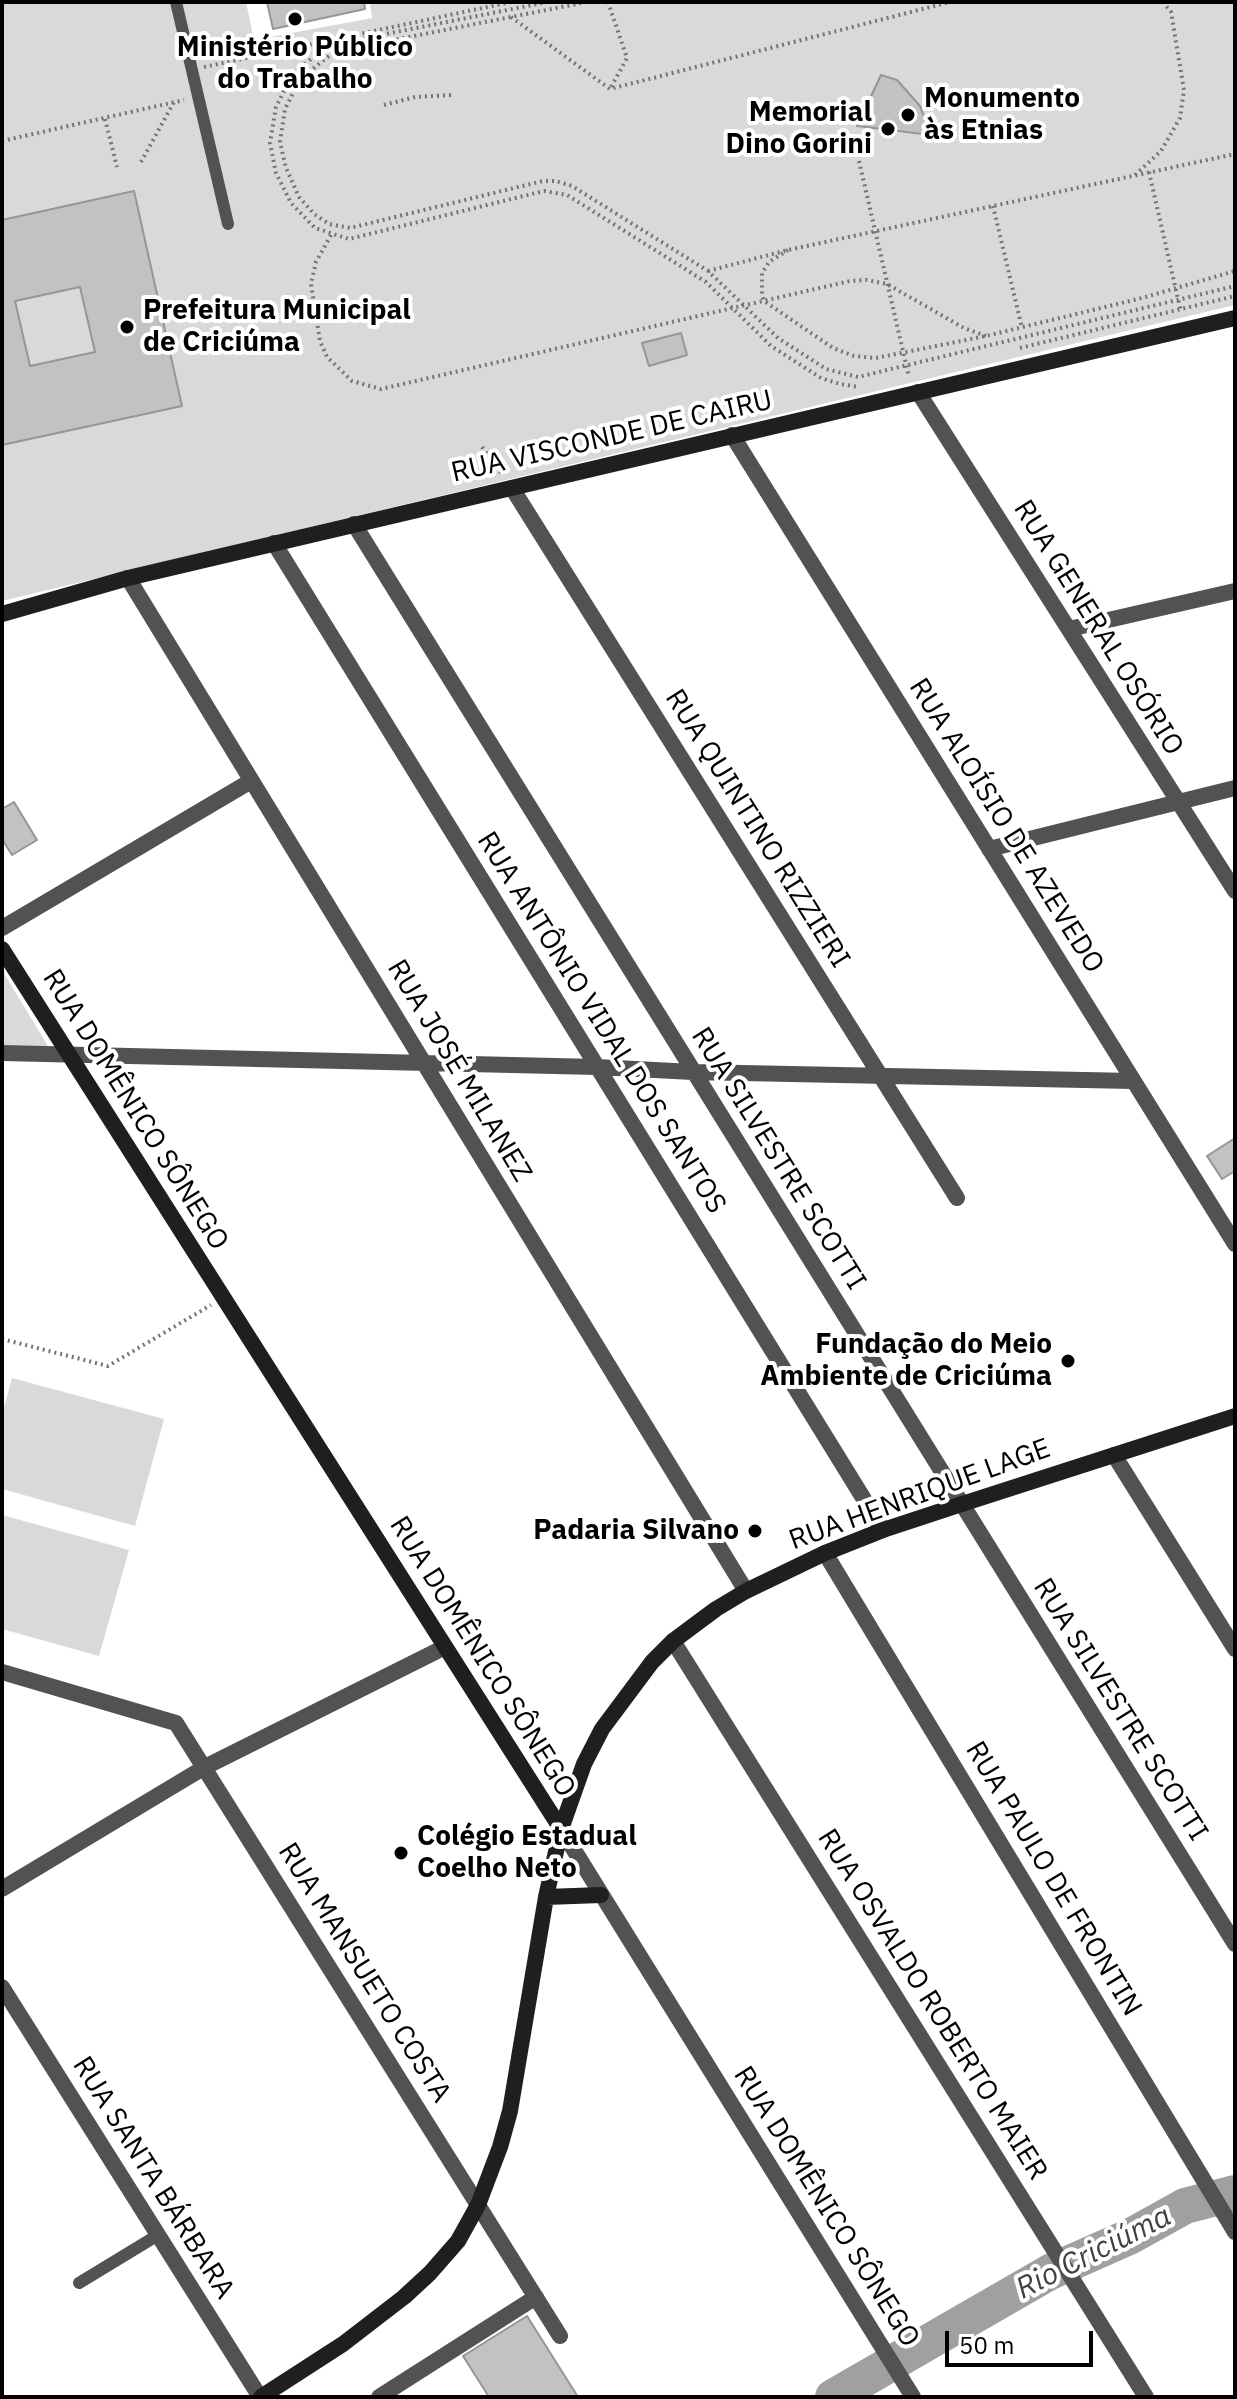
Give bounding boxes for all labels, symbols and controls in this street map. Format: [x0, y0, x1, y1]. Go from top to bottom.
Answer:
marker: Ministério Público do Trabalho [286, 10, 304, 28]
place label: Ministério Público do Trabalho [177, 31, 413, 97]
place label: Monumento às Etnias [924, 82, 1080, 148]
place label: Memorial Dino Gorini [725, 96, 872, 162]
marker: Monumento às Etnias [899, 106, 917, 124]
marker: Memorial Dino Gorini [879, 120, 897, 138]
place label: Prefeitura Municipal de Criciúma [143, 294, 411, 360]
marker: Prefeitura Municipal de Criciúma [118, 318, 136, 336]
street label: RUA VISCONDE DE CAIRU [448, 384, 776, 490]
street label: RUA GENERAL OSÓRIO [1006, 494, 1190, 762]
street label: RUA ALOÍSIO DE AZEVEDO [901, 673, 1111, 979]
street label: RUA QUINTINO RIZZIERI [657, 684, 857, 974]
street label: RUA ANTÔNIO VIDAL DOS SANTOS [469, 826, 733, 1220]
street label: RUA JOSÉ MILANEZ [379, 954, 539, 1188]
street label: RUA DOMÊNICO SÔNEGO [35, 964, 235, 1256]
street label: RUA SILVESTRE SCOTTI [683, 1022, 873, 1296]
place label: Fundação do Meio Ambiente de Criciúma [760, 1328, 1052, 1394]
marker: Fundação do Meio Ambiente de Criciúma [1059, 1352, 1077, 1370]
street label: RUA HENRIQUE LAGE [785, 1432, 1055, 1558]
street label: RUA DOMÊNICO SÔNEGO [382, 1511, 582, 1803]
place label: Padaria Silvano [533, 1514, 739, 1548]
marker: Padaria Silvano [746, 1522, 764, 1540]
street label: RUA SILVESTRE SCOTTI [1025, 1573, 1215, 1847]
street label: RUA PAULO DE FRONTIN [958, 1736, 1148, 2022]
place label: Colégio Estadual Coelho Neto [417, 1820, 637, 1886]
street label: RUA OSVALDO ROBERTO MAIER [810, 1823, 1054, 2187]
street label: RUA MANSUETO COSTA [270, 1837, 458, 2109]
marker: Colégio Estadual Coelho Neto [392, 1844, 410, 1862]
street label: RUA SANTA BÁRBARA [65, 2051, 241, 2305]
street label: RUA DOMÊNICO SÔNEGO [726, 2061, 926, 2353]
water label: Rio Criciúma [1010, 2198, 1178, 2308]
scale bar [949, 2315, 1097, 2365]
text: 50 m [959, 2329, 1014, 2361]

